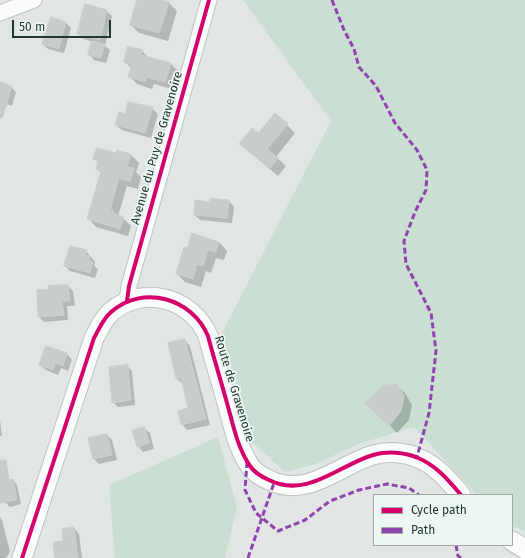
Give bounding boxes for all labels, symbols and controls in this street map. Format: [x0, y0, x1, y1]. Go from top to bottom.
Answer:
scale bar [14, 12, 113, 38]
text: 50 m [19, 20, 45, 34]
street label: Avenue du Puy de Gravenoire [128, 70, 186, 226]
street label: Route de Gravenoire [211, 334, 257, 444]
legend [373, 494, 513, 546]
text: Cycle path [411, 503, 467, 517]
text: Path [411, 523, 435, 537]

